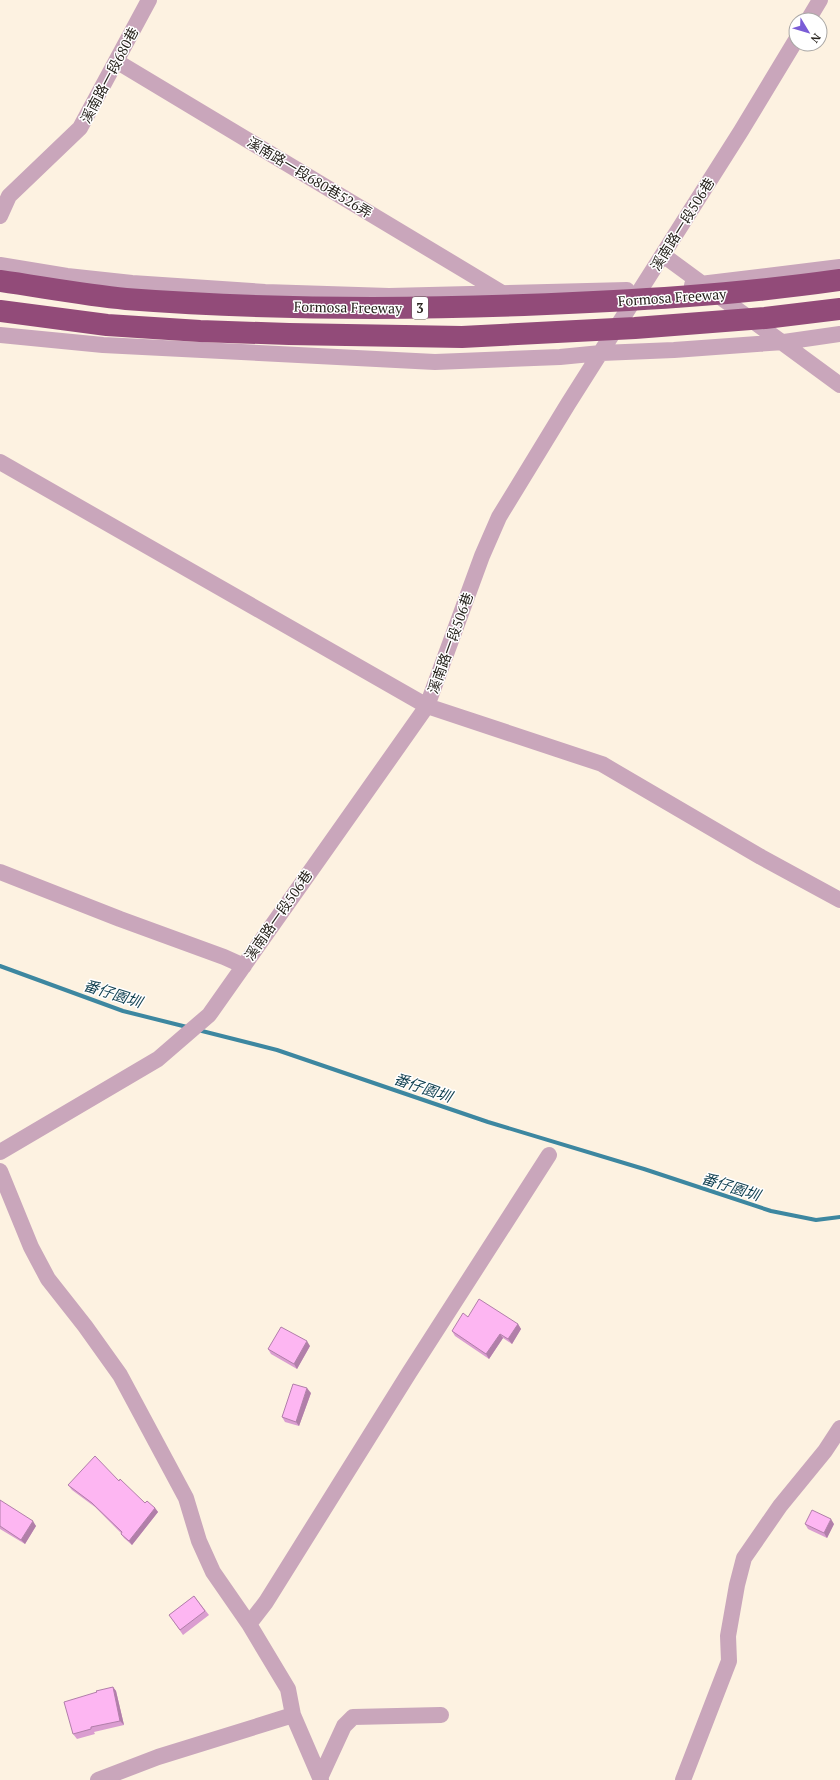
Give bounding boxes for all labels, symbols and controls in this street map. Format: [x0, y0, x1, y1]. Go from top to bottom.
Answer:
north arrow [788, 12, 828, 52]
street label: 溪南路一段680巷 [76, 24, 142, 126]
text: N [807, 31, 824, 46]
street label: 溪南路一段680巷526弄 [244, 132, 376, 222]
street label: 溪南路一段506巷 [646, 174, 718, 274]
street label: Formosa Freeway [617, 284, 728, 310]
street label: Formosa Freeway [294, 297, 403, 317]
road number: 3 [412, 297, 428, 319]
street label: 溪南路一段506巷 [423, 590, 477, 696]
street label: 溪南路一段506巷 [240, 866, 316, 964]
water label: 番仔園圳 [81, 974, 147, 1012]
water label: 番仔園圳 [391, 1068, 457, 1107]
water label: 番仔園圳 [699, 1167, 765, 1205]

